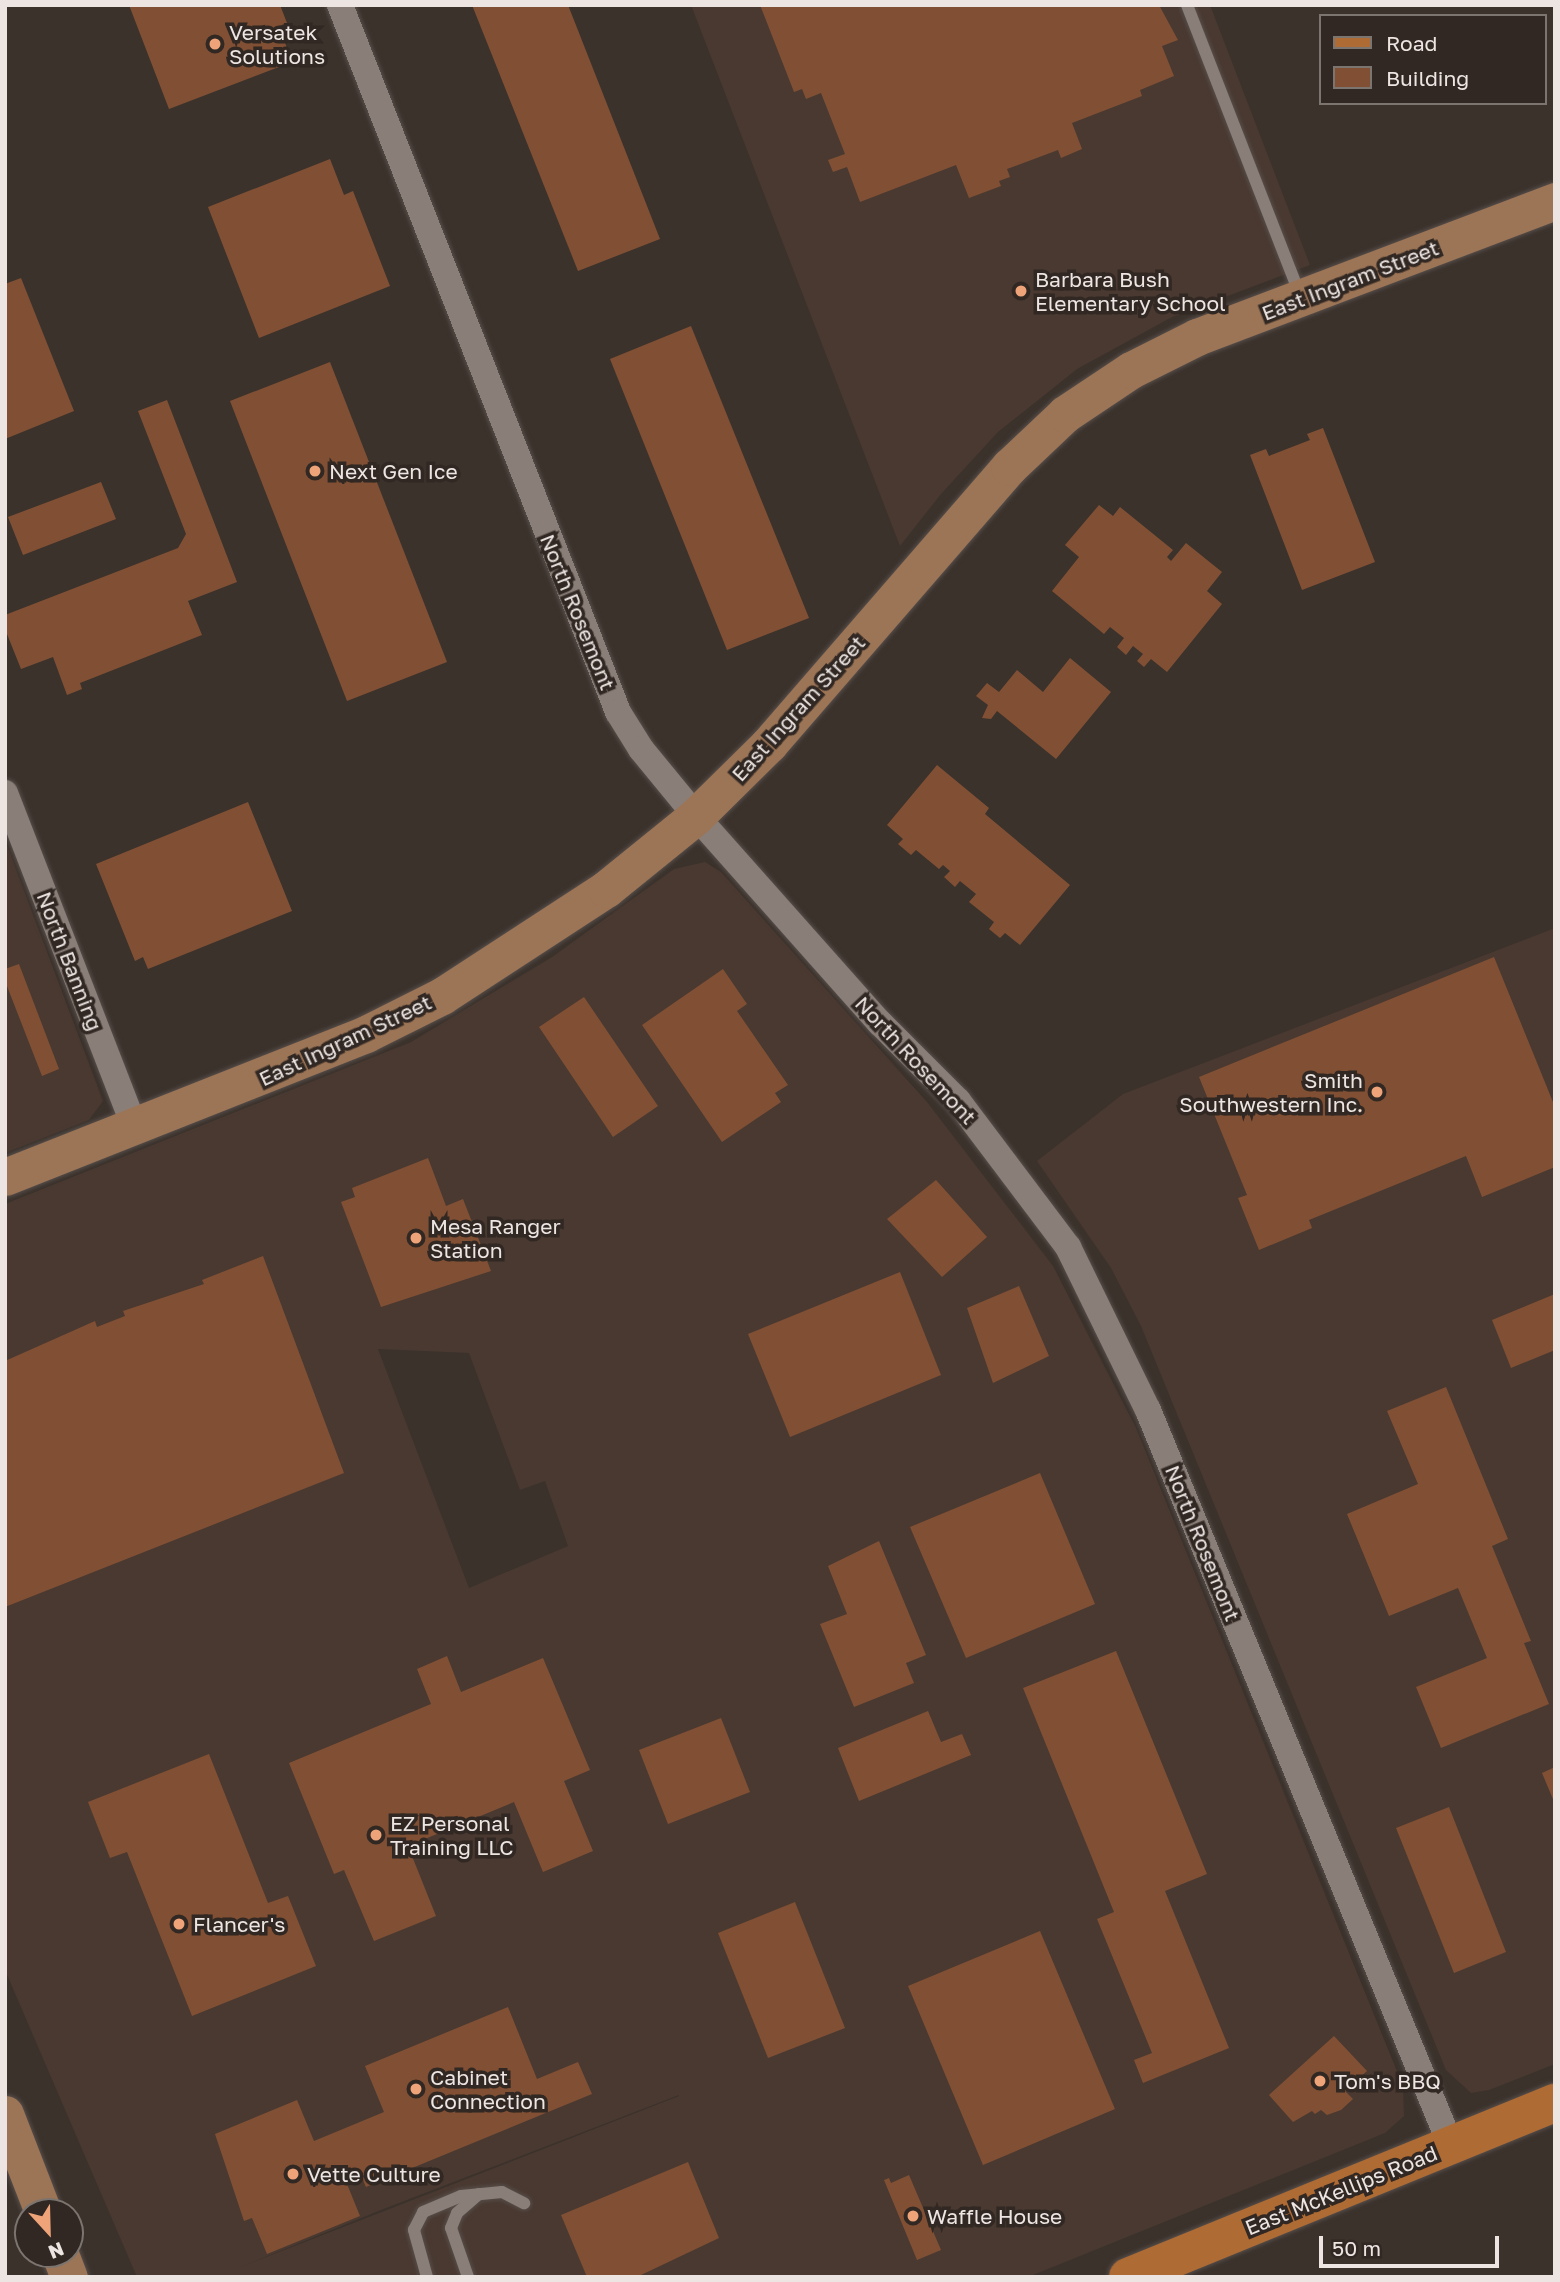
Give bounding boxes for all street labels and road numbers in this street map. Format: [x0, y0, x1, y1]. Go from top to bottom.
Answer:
street label: East Ingram Street [1258, 235, 1442, 325]
street label: North Rosemont [535, 530, 621, 694]
street label: East Ingram Street [726, 630, 870, 786]
street label: North Banning [32, 888, 108, 1034]
street label: East Ingram Street [255, 989, 435, 1091]
street label: North Rosemont [850, 991, 982, 1129]
street label: North Rosemont [1160, 1461, 1246, 1625]
street label: East McKellips Road [1241, 2140, 1441, 2240]

